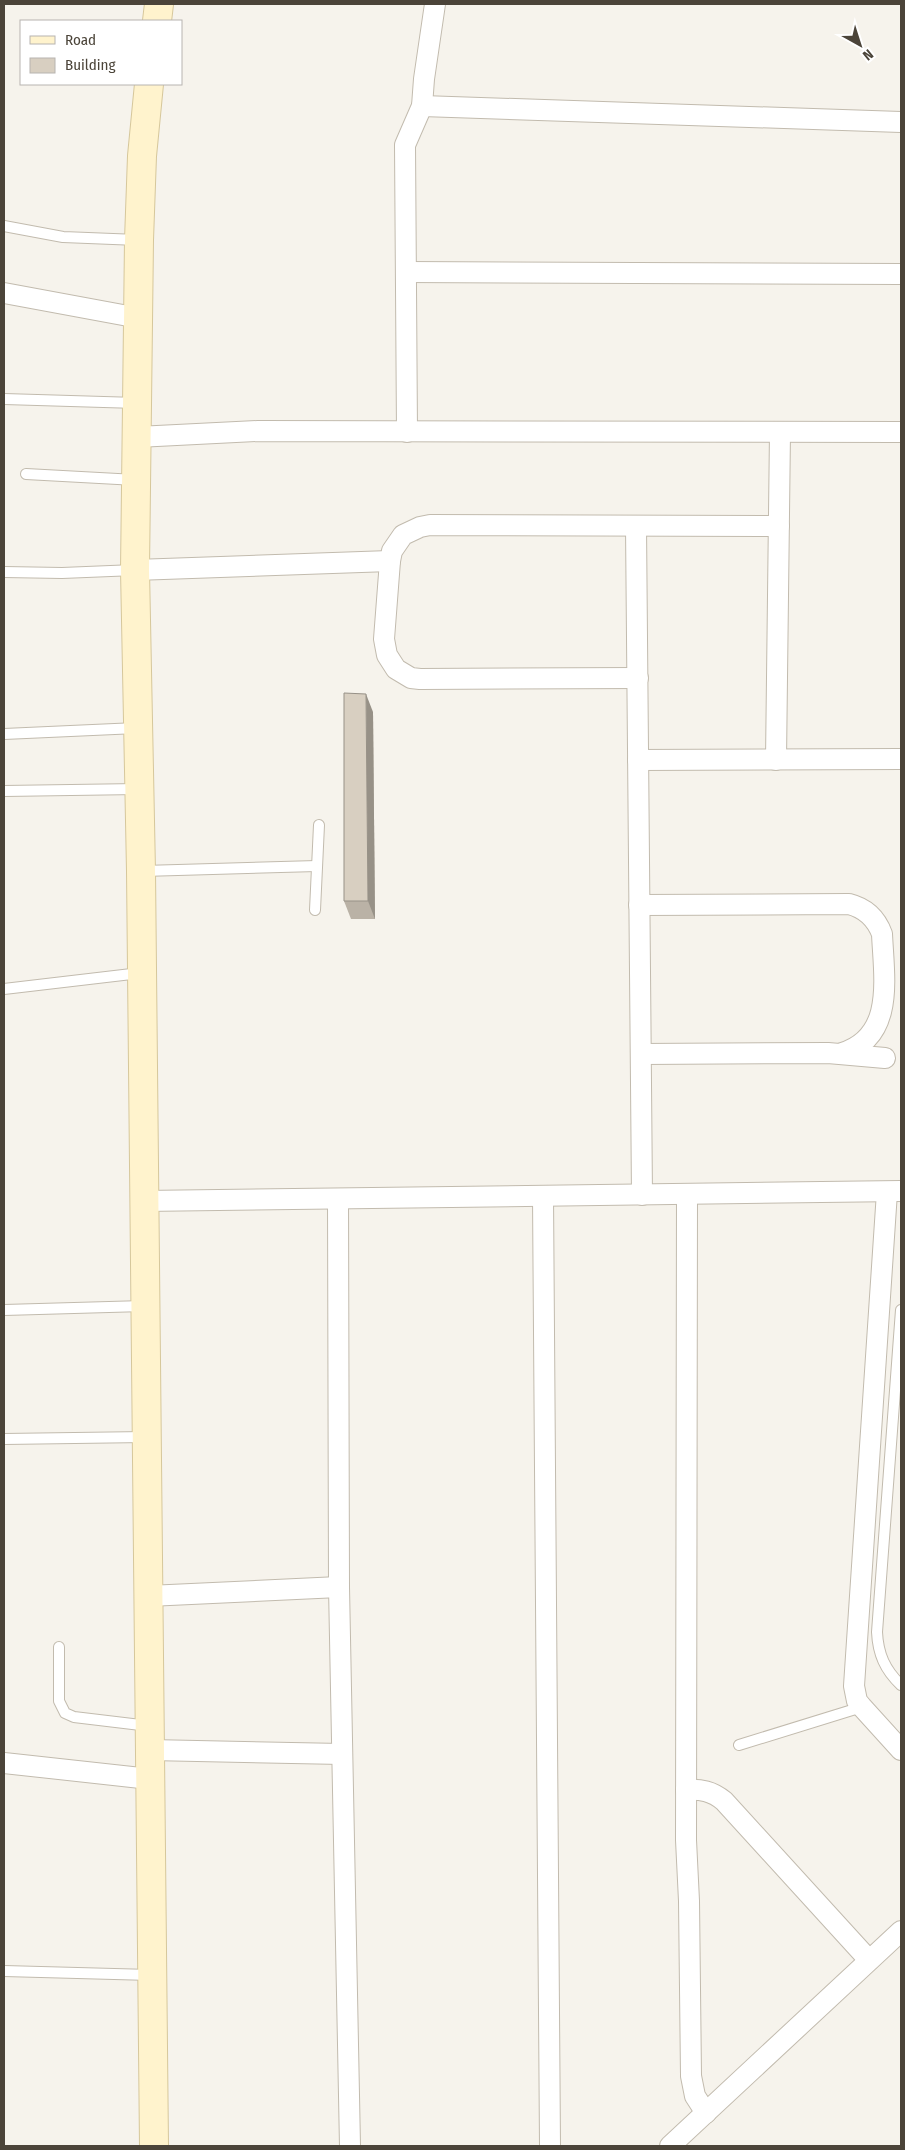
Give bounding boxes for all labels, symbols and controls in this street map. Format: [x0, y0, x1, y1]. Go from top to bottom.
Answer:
legend [20, 20, 182, 85]
north arrow [835, 20, 885, 70]
text: Road [65, 31, 96, 49]
text: N [859, 45, 876, 64]
text: Building [65, 56, 116, 74]

